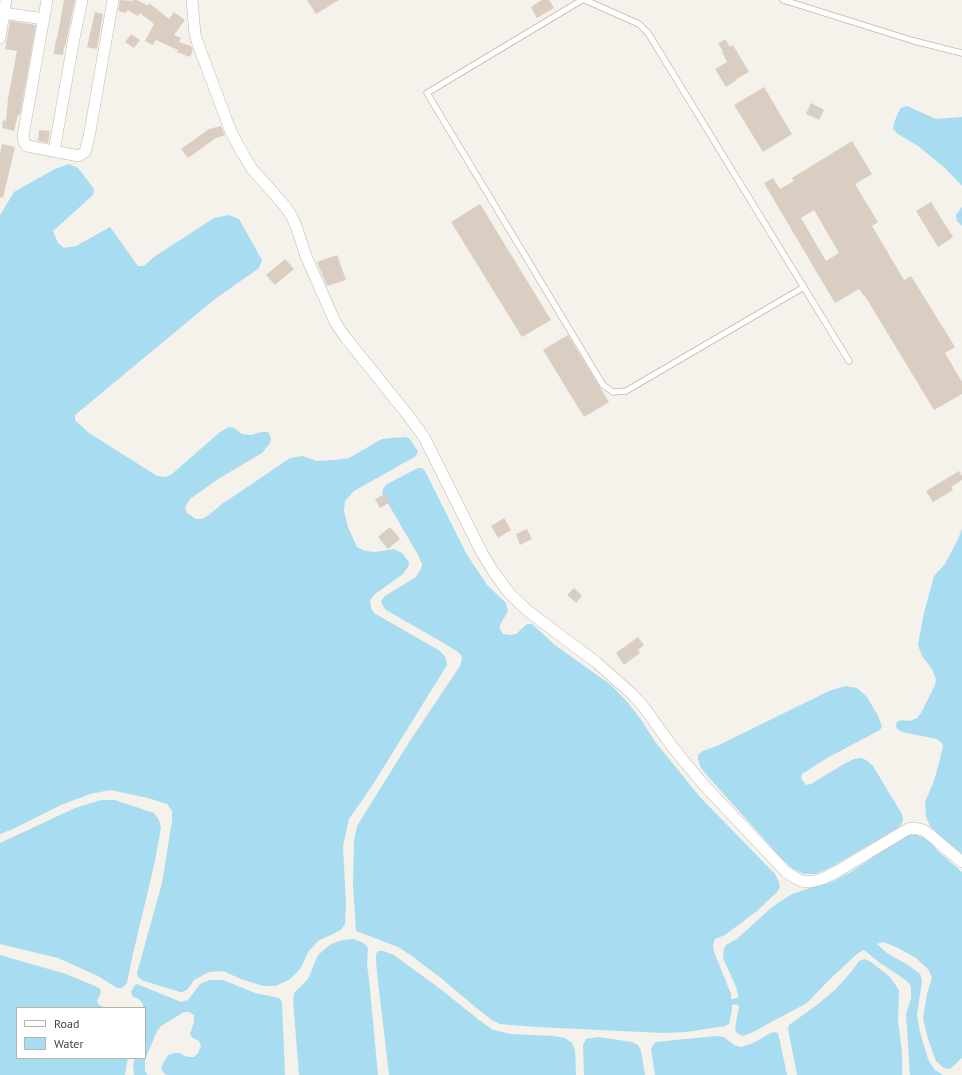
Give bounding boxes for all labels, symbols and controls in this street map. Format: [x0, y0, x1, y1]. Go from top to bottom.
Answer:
legend [16, 1007, 146, 1059]
text: Road [54, 1016, 79, 1031]
text: Water [54, 1036, 84, 1051]

